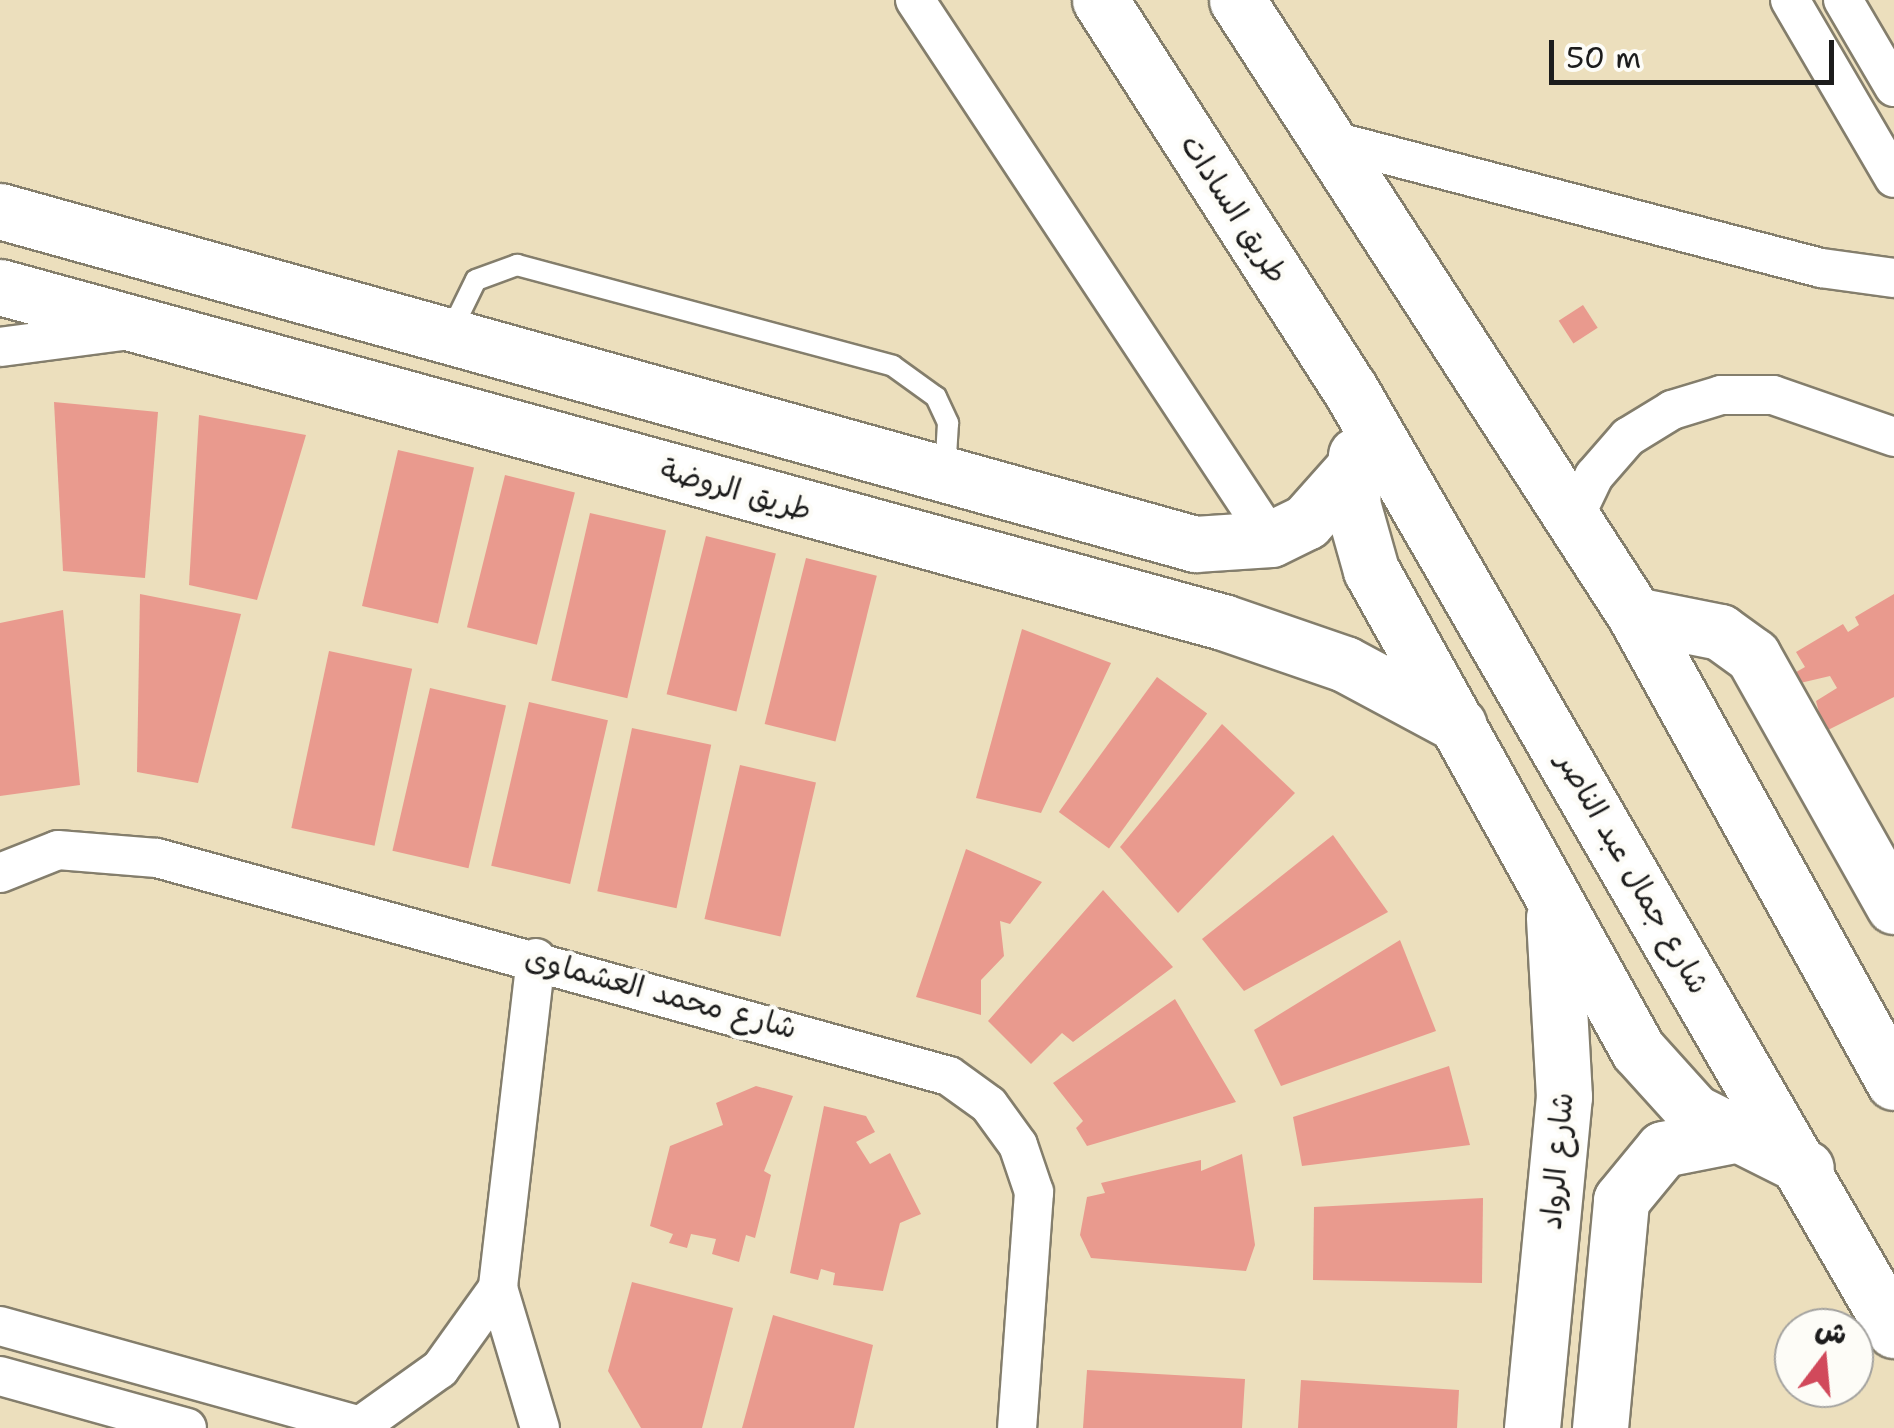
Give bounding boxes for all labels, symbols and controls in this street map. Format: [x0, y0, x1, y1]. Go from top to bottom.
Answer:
scale bar [1554, 20, 1839, 82]
text: 50 m [1566, 37, 1641, 78]
street label: طريق السادات [1173, 128, 1295, 290]
street label: طريق الروضة [656, 451, 816, 529]
street label: شارع جمال عبد الناصر [1549, 746, 1717, 1000]
street label: شارع محمد العشماوى [521, 939, 801, 1047]
street label: شارع الرواد [1533, 1091, 1581, 1231]
north arrow [1774, 1308, 1874, 1408]
text: ش [1812, 1309, 1852, 1354]

